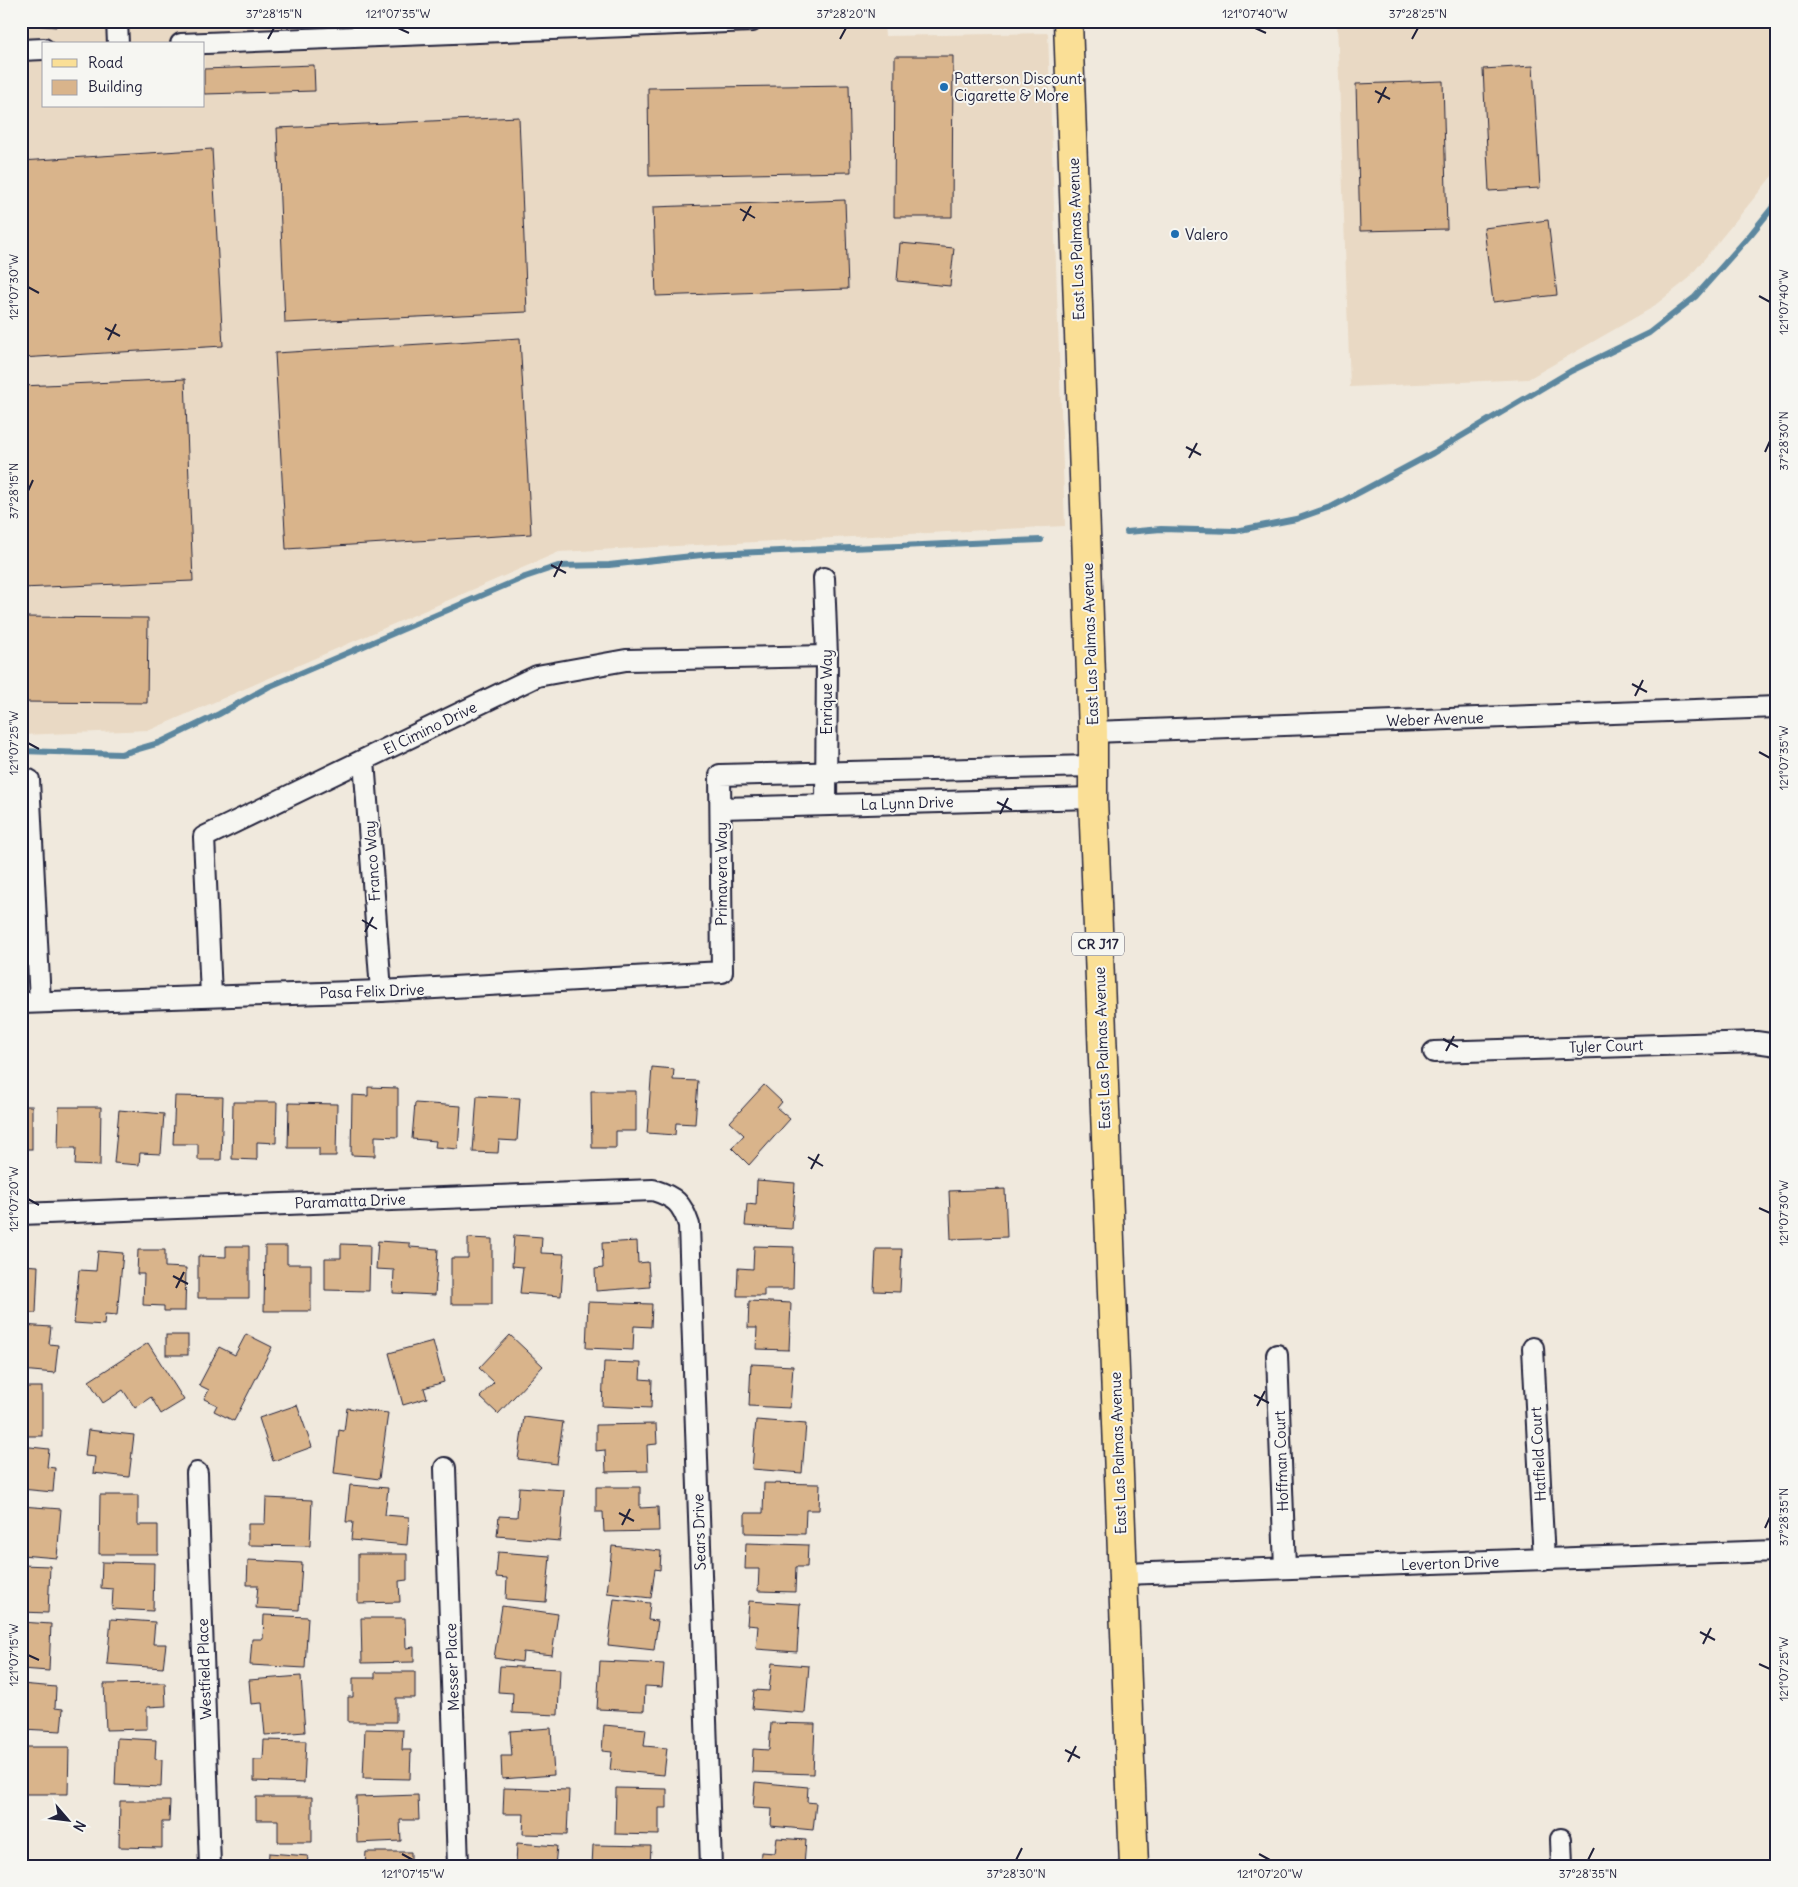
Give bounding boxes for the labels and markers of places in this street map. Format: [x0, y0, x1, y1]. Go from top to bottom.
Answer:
place label: Patterson Discount Cigarette & More [954, 69, 1082, 105]
marker: Patterson Discount Cigarette & More [938, 81, 950, 93]
place label: Valero [1185, 225, 1228, 244]
marker: Valero [1169, 228, 1181, 240]

